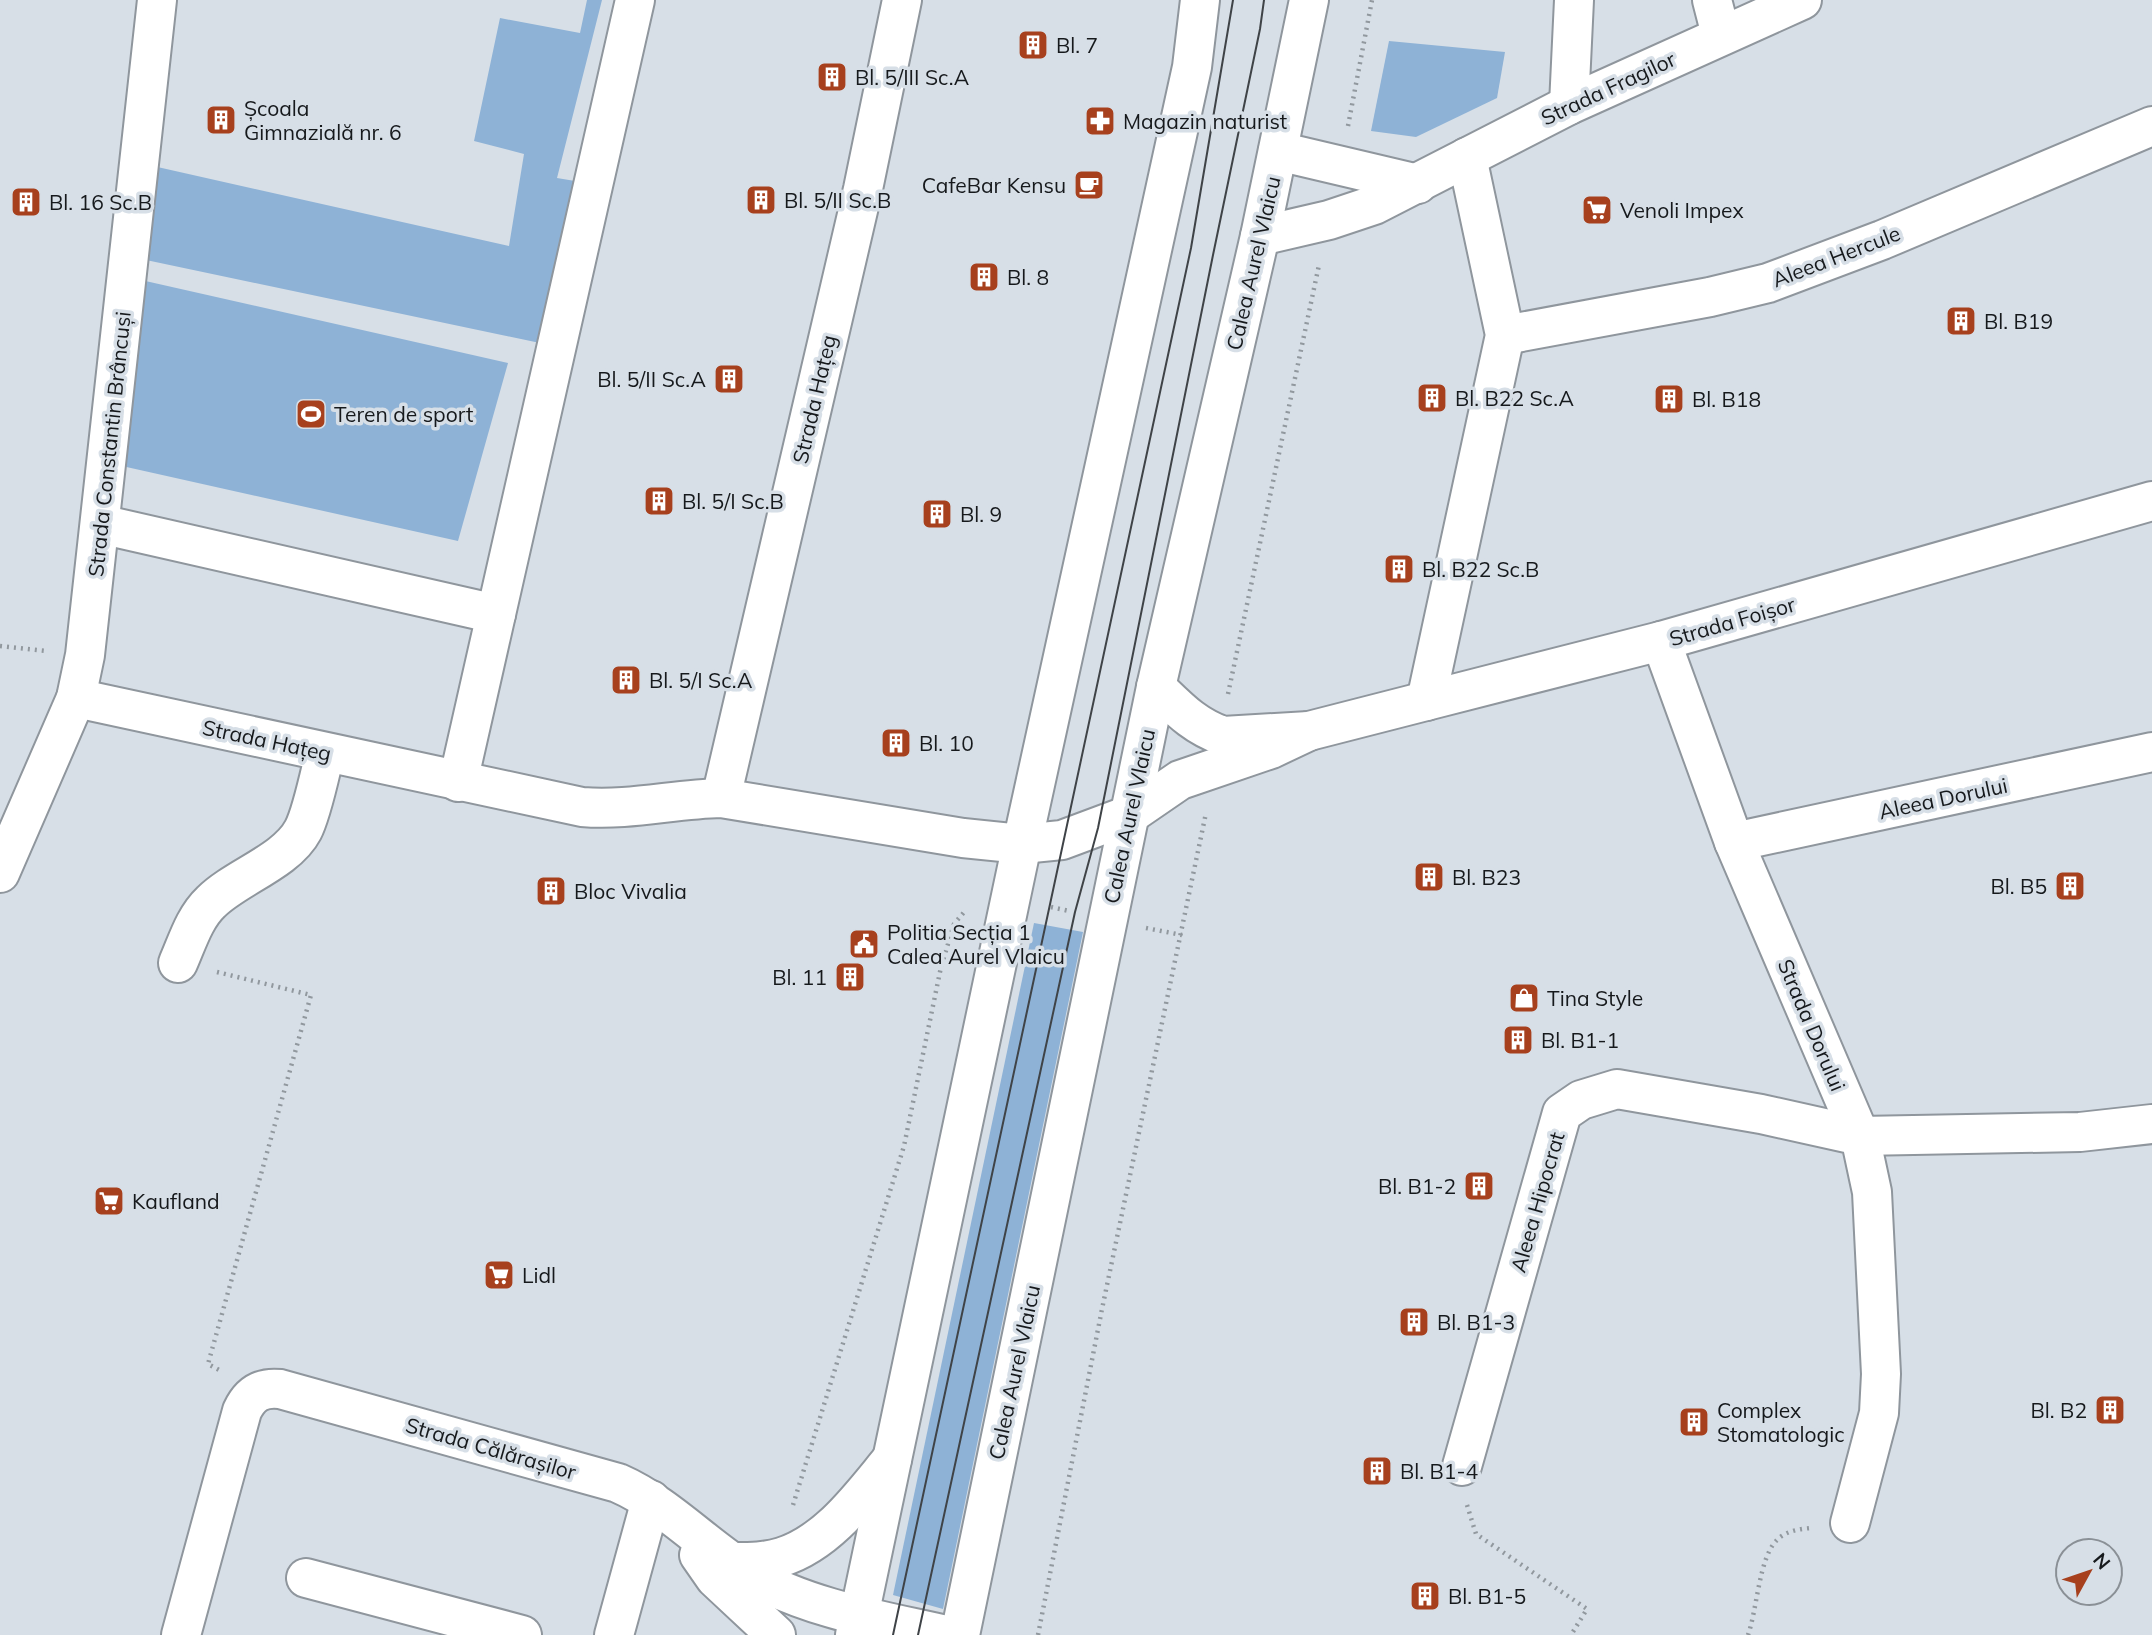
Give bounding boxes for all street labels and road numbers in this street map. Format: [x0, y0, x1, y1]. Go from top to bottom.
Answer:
street label: Strada Fragilor [1537, 45, 1680, 130]
street label: Calea Aurel Vlaicu [1220, 173, 1286, 353]
street label: Aleea Hercule [1768, 220, 1904, 292]
street label: Strada Constantin Brâncuși [82, 310, 137, 578]
street label: Strada Hațeg [787, 332, 842, 466]
street label: Strada Foișor [1666, 591, 1799, 652]
street label: Strada Hațeg [200, 714, 334, 767]
street label: Calea Aurel Vlaicu [1098, 726, 1160, 906]
street label: Aleea Dorului [1876, 772, 2010, 824]
street label: Strada Dorului [1773, 955, 1851, 1095]
street label: Aleea Hipocrat [1505, 1129, 1569, 1275]
street label: Calea Aurel Vlaicu [983, 1282, 1045, 1462]
street label: Strada Călărașilor [403, 1411, 579, 1486]

